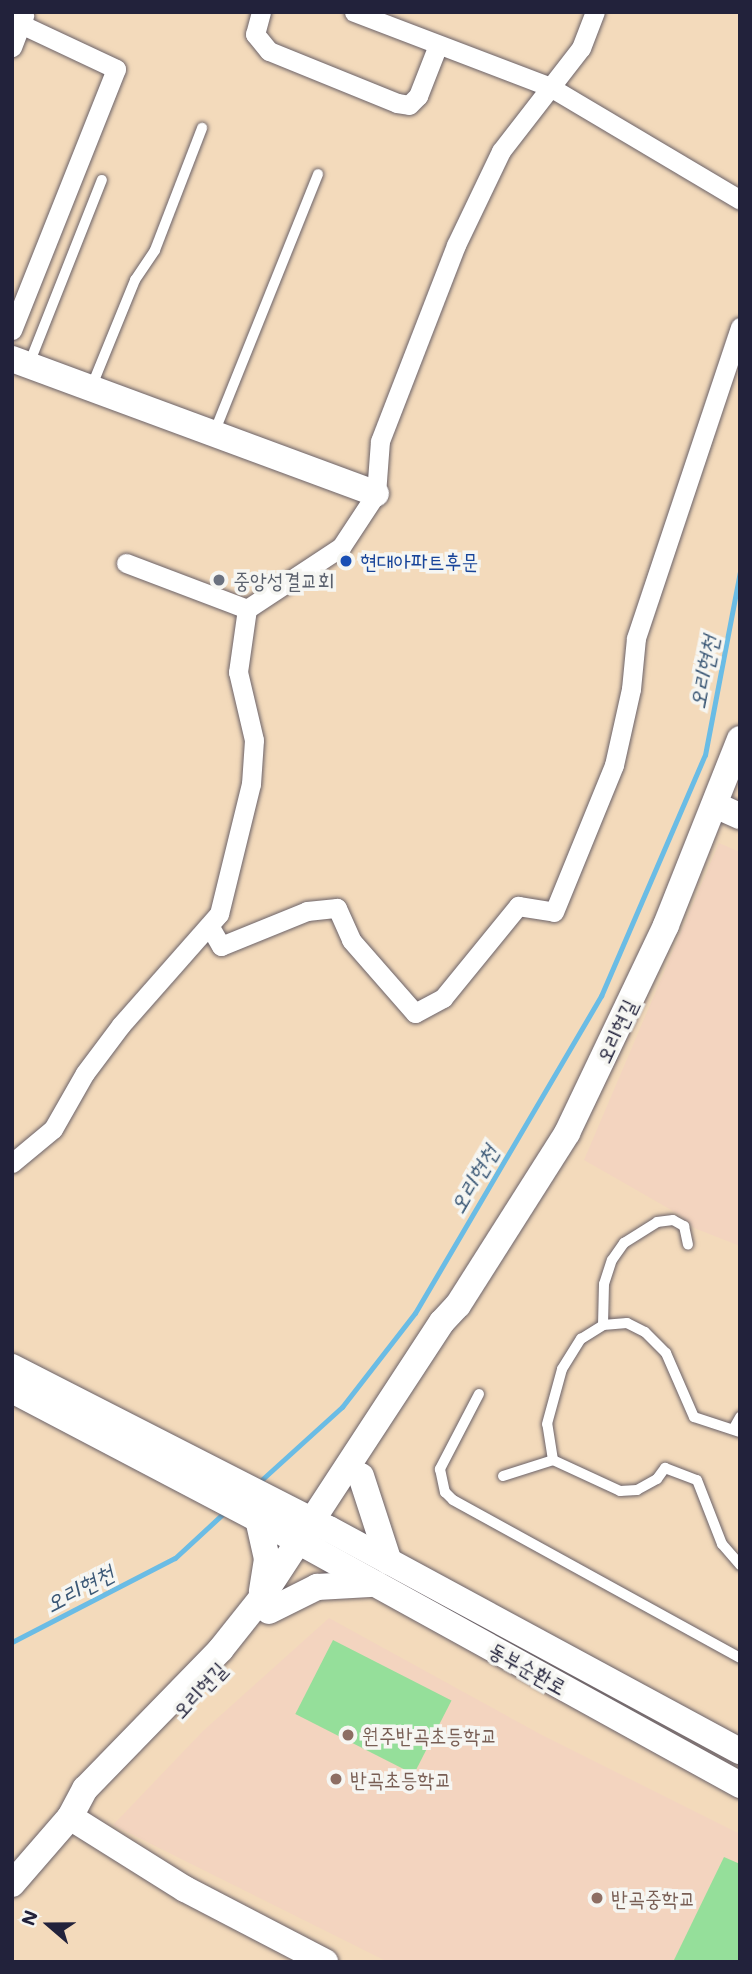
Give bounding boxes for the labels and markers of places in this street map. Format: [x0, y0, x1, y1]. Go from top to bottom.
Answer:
place label: 현대아파트후문 [360, 548, 478, 574]
marker: 현대아파트후문 [338, 553, 354, 569]
place label: 중앙성결교회 [233, 567, 334, 593]
marker: 중앙성결교회 [211, 572, 227, 588]
place label: 원주반곡초등학교 [362, 1722, 497, 1748]
marker: 원주반곡초등학교 [340, 1727, 356, 1743]
place label: 반곡초등학교 [350, 1766, 451, 1792]
marker: 반곡초등학교 [328, 1771, 344, 1787]
place label: 반곡중학교 [611, 1885, 695, 1911]
marker: 반곡중학교 [589, 1890, 605, 1906]

